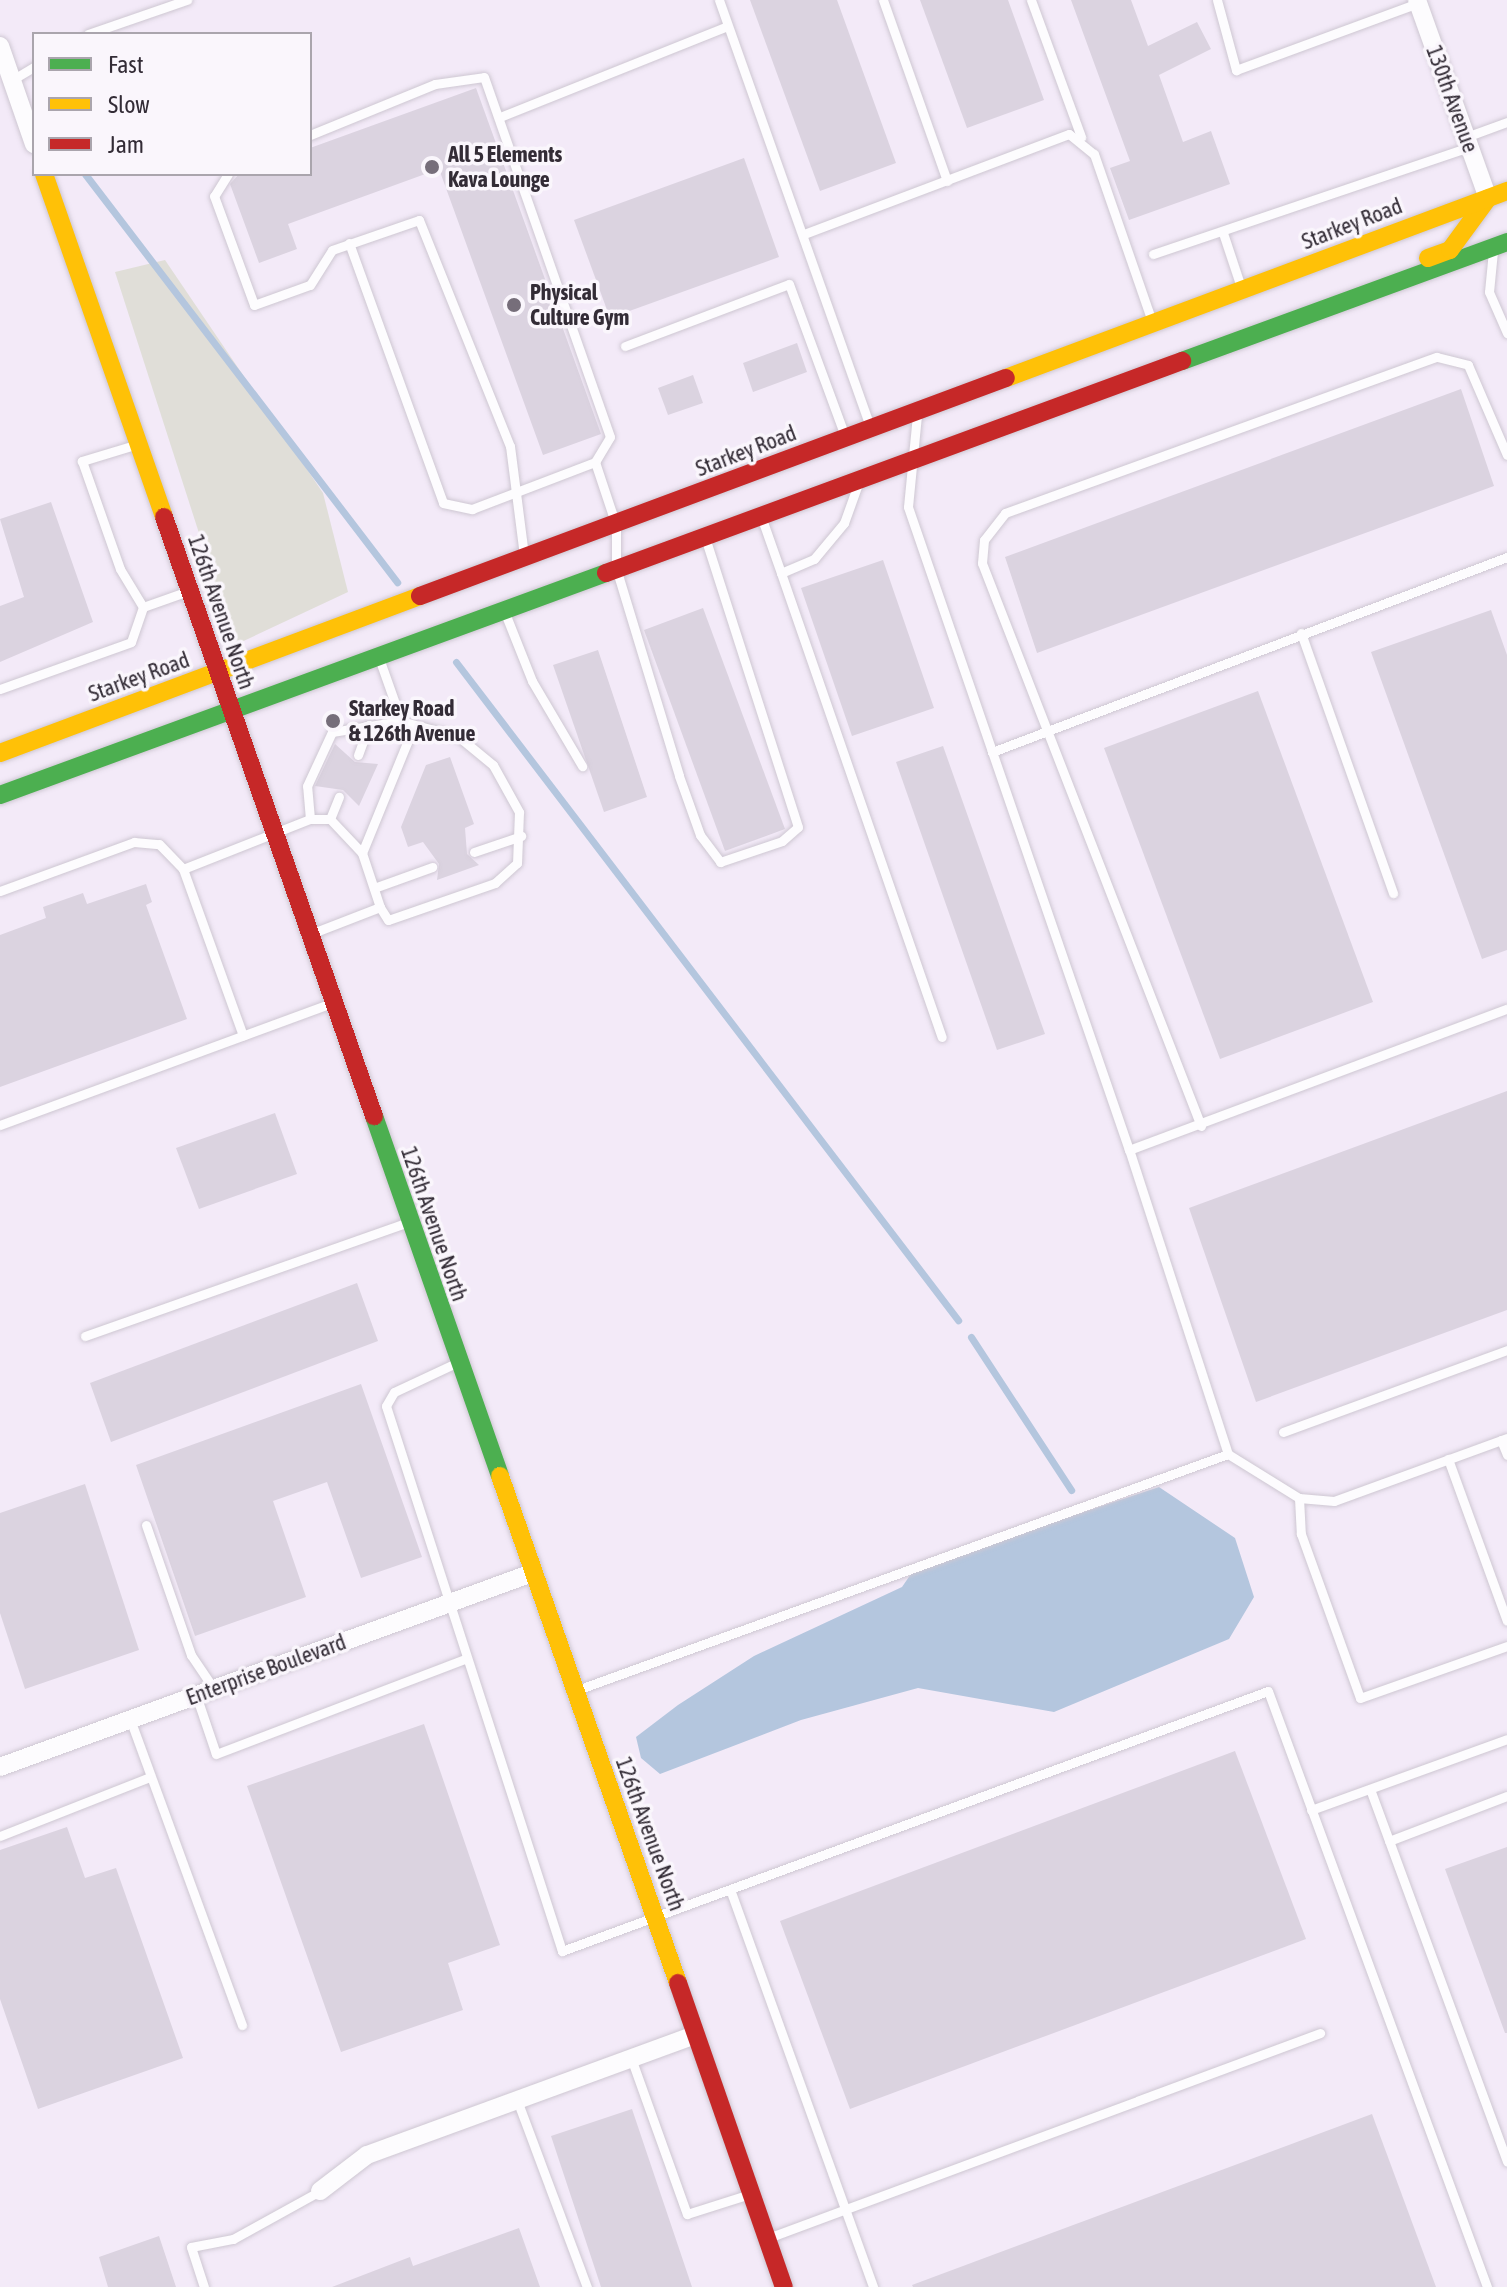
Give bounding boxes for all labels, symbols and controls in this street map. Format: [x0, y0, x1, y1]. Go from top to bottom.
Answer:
legend [32, 32, 312, 176]
street label: 130th Avenue [1420, 42, 1484, 156]
text: Fast [108, 51, 144, 78]
text: Slow [108, 91, 150, 118]
text: Jam [108, 131, 144, 158]
place label: All 5 Elements Kava Lounge [448, 141, 562, 192]
marker: All 5 Elements Kava Lounge [423, 158, 441, 176]
street label: Starkey Road [1298, 193, 1406, 255]
place label: Physical Culture Gym [530, 279, 629, 330]
marker: Physical Culture Gym [505, 296, 523, 314]
street label: Starkey Road [692, 420, 800, 482]
street label: 126th Avenue North [182, 531, 260, 693]
street label: Starkey Road [85, 647, 193, 707]
place label: Starkey Road & 126th Avenue [349, 695, 475, 746]
marker: Starkey Road & 126th Avenue [324, 712, 342, 730]
street label: 126th Avenue North [395, 1143, 473, 1305]
street label: Enterprise Boulevard [182, 1629, 350, 1711]
street label: 126th Avenue North [610, 1754, 690, 1914]

